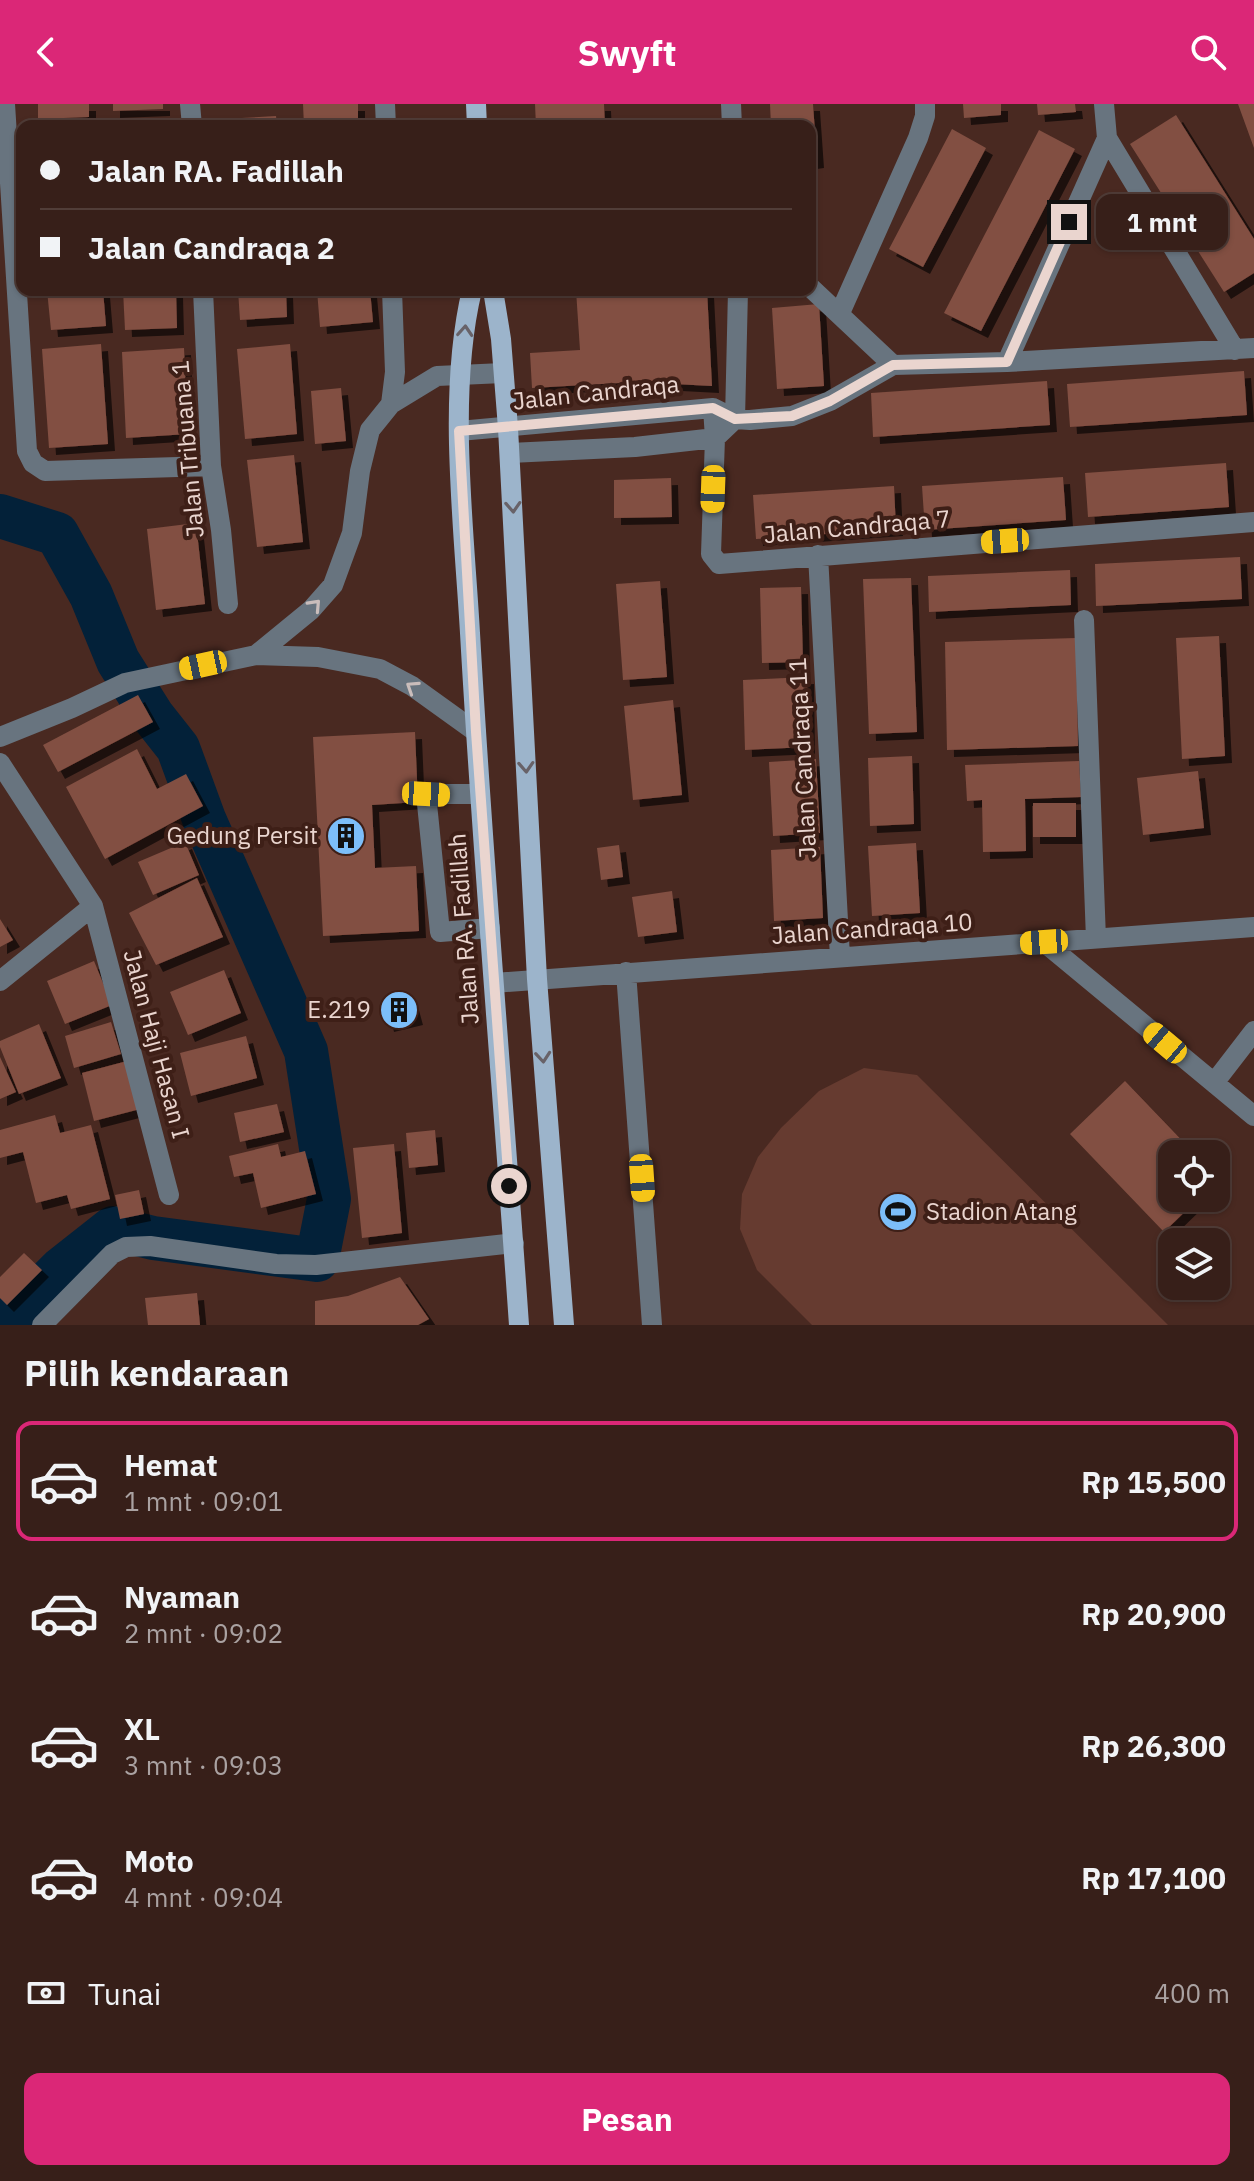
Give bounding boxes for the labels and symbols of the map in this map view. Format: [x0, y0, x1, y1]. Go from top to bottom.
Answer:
callout: 1 mnt [1097, 194, 1229, 250]
route end [1051, 204, 1087, 240]
one-way arrow [456, 324, 473, 337]
street label: Jalan Tribuana 1 [163, 359, 211, 539]
street label: Jalan Candraqa [511, 367, 681, 417]
car [700, 465, 726, 513]
one-way arrow [504, 501, 521, 514]
street label: Jalan Candraqa 7 [762, 502, 952, 550]
car [980, 527, 1030, 555]
one-way arrow [306, 599, 320, 614]
car [177, 648, 229, 682]
street label: Jalan Candraqa 11 [781, 657, 823, 860]
one-way arrow [406, 682, 421, 697]
one-way arrow [517, 761, 534, 774]
car [401, 781, 451, 807]
building icon: Gedung Persit [325, 815, 367, 857]
place label: Gedung Persit [166, 819, 318, 851]
street label: Jalan RA. Fadillah [440, 832, 486, 1026]
street label: Jalan Candraqa 10 [770, 905, 974, 951]
car [1019, 928, 1069, 956]
street label: Jalan Haji Hasan I [116, 946, 198, 1142]
building icon: E.219 [378, 989, 420, 1031]
place label: E.219 [307, 993, 371, 1025]
car [1139, 1018, 1191, 1068]
one-way arrow [534, 1051, 551, 1064]
car [628, 1153, 656, 1203]
route start [491, 1168, 527, 1204]
sports icon: Stadion Atang [877, 1191, 919, 1233]
place label: Stadion Atang [926, 1195, 1077, 1227]

